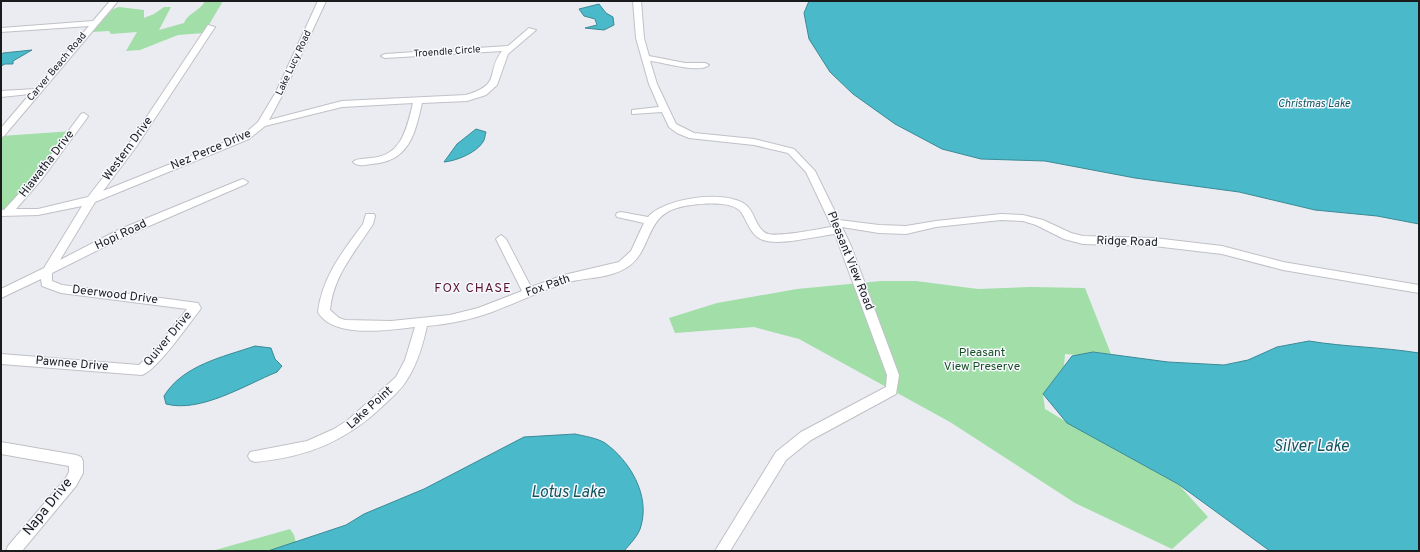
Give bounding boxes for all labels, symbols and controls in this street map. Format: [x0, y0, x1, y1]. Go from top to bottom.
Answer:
street label: Lake Lucy Road [273, 28, 315, 98]
street label: Carver Beach Road [24, 30, 90, 104]
street label: Troendle Circle [413, 43, 481, 61]
water label: Christmas Lake [1278, 97, 1351, 111]
street label: Western Drive [99, 114, 157, 184]
street label: Nez Perce Drive [168, 126, 254, 174]
street label: Hiawatha Drive [16, 127, 78, 201]
street label: Pleasant View Road [823, 209, 877, 313]
street label: Hopi Road [92, 216, 150, 254]
street label: Ridge Road [1096, 233, 1158, 251]
street label: Fox Path [524, 271, 572, 301]
district label: FOX CHASE [434, 281, 512, 297]
street label: Deerwood Drive [71, 282, 159, 308]
street label: Quiver Drive [140, 308, 196, 370]
park label: Pleasant View Preserve [944, 345, 1020, 375]
street label: Pawnee Drive [35, 353, 109, 375]
street label: Lake Point [344, 383, 396, 433]
water label: Silver Lake [1273, 437, 1350, 457]
street label: Napa Drive [20, 475, 76, 539]
water label: Lotus Lake [531, 483, 606, 503]

